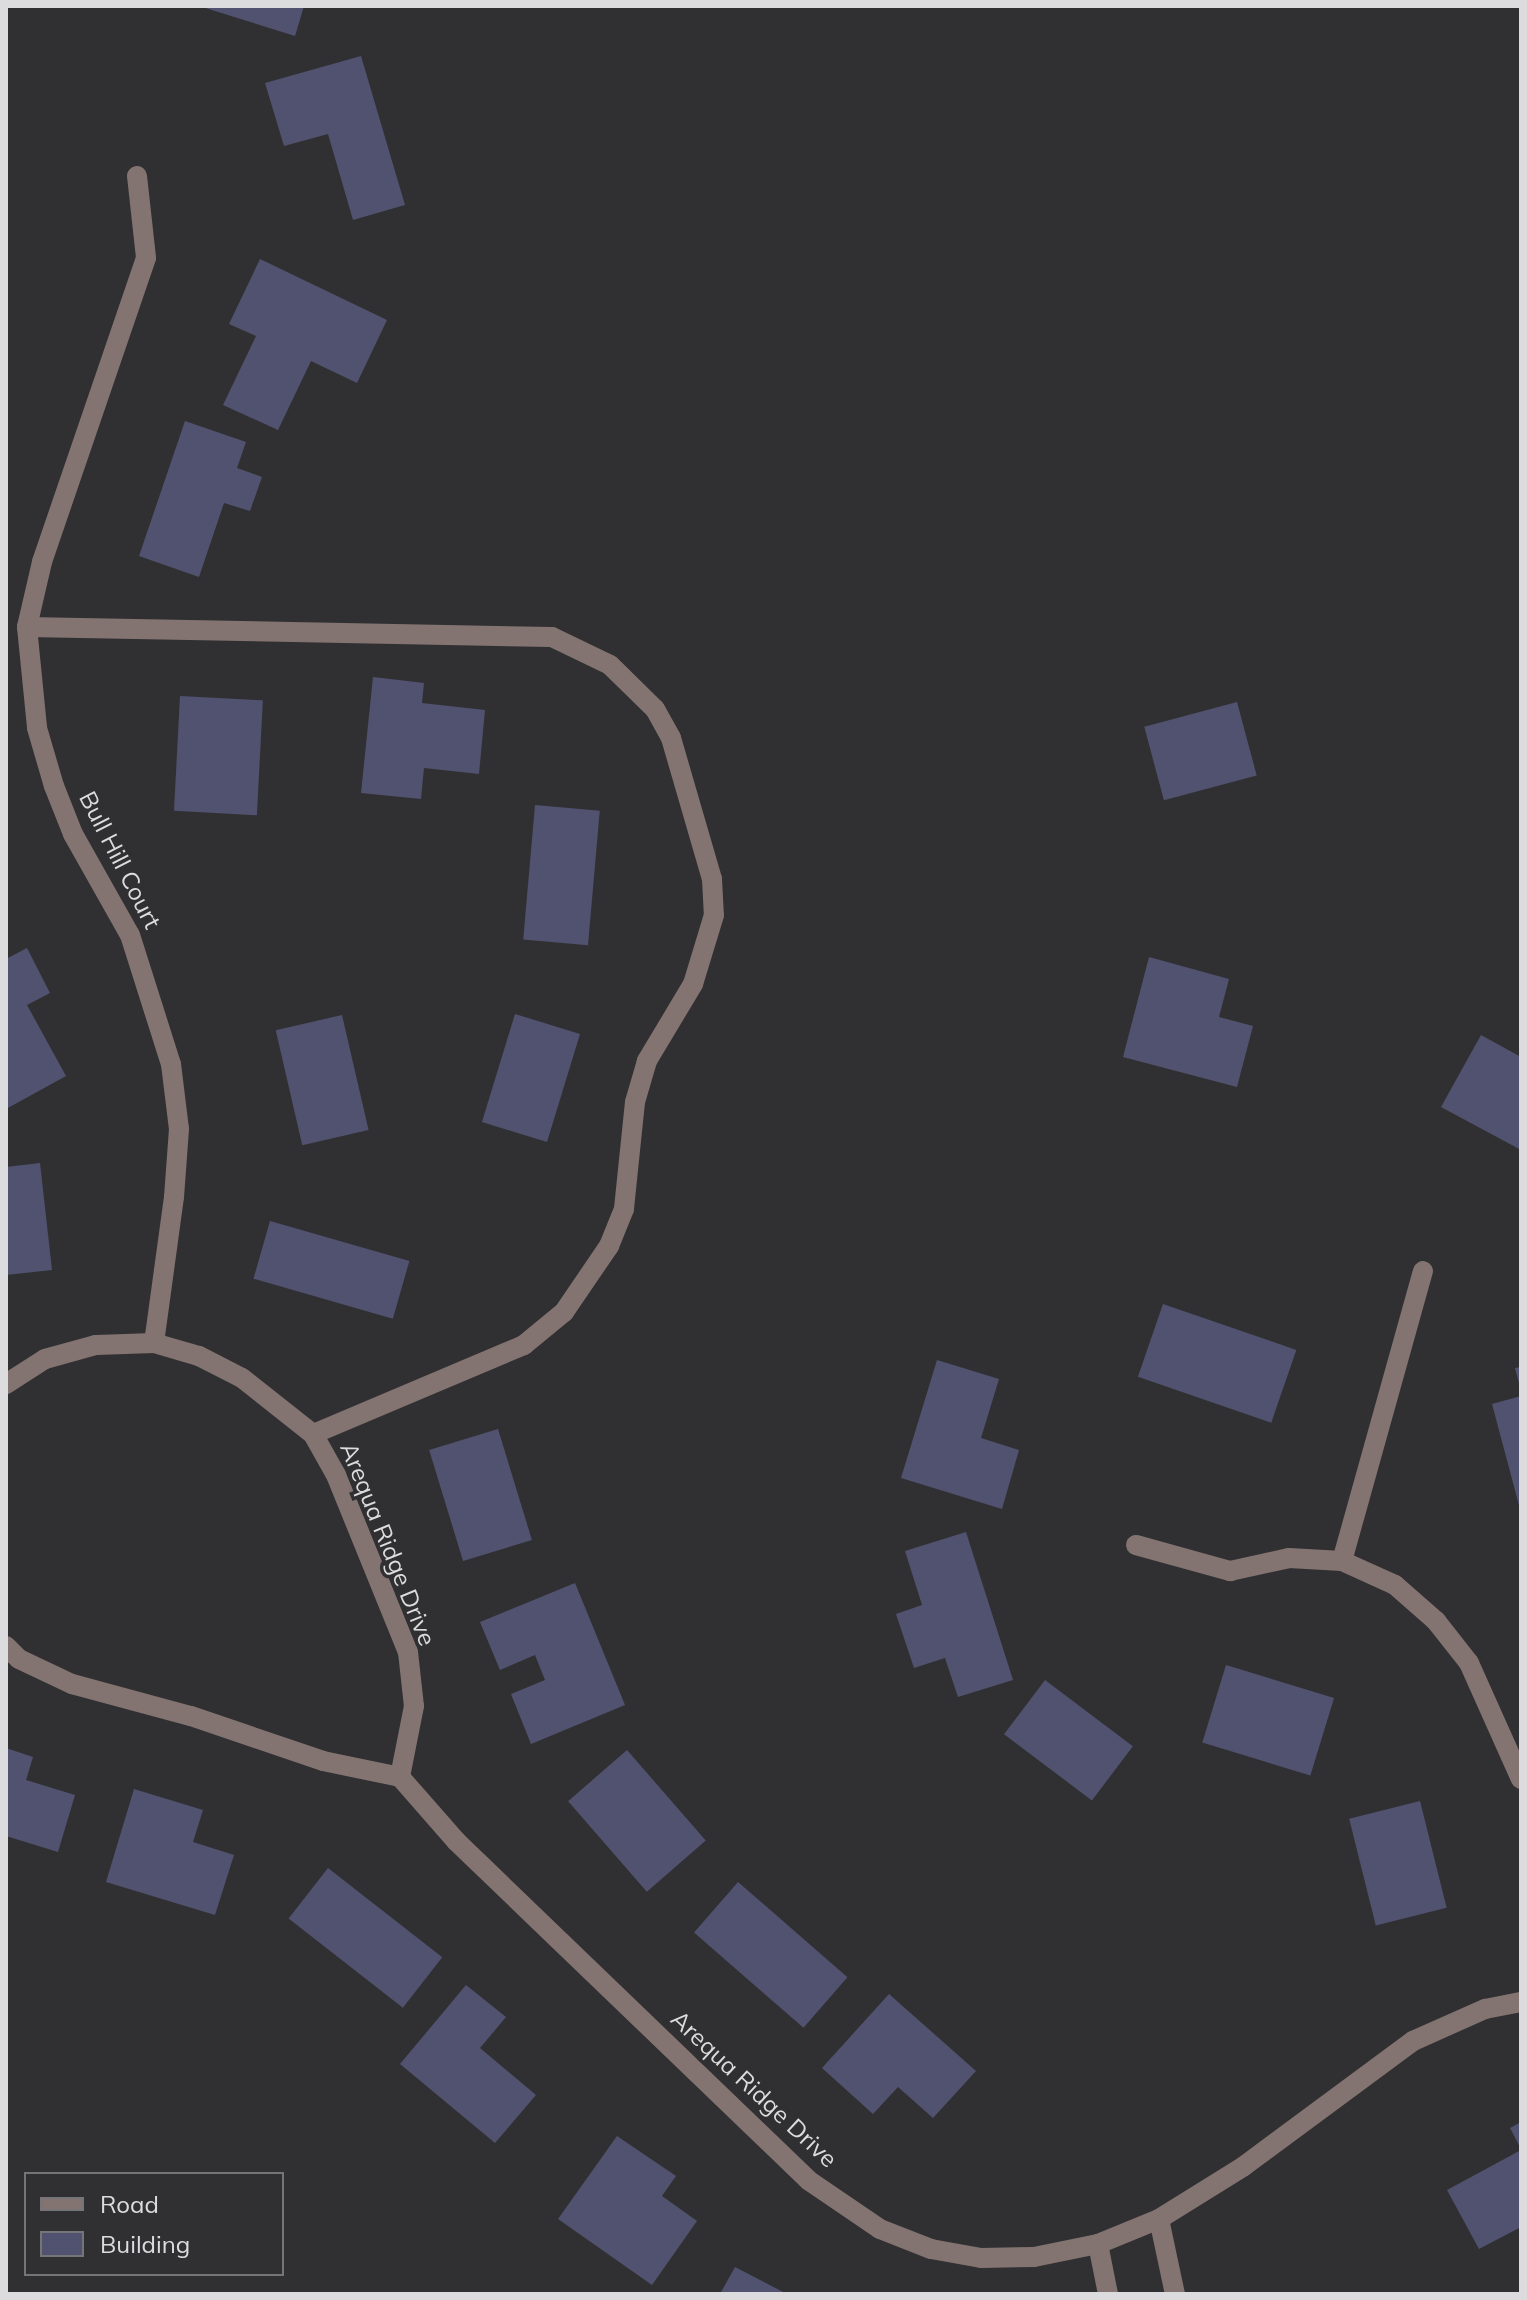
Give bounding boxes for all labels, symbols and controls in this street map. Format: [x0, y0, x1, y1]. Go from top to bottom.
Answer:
street label: Bull Hill Court [73, 786, 167, 934]
street label: Arequa Ridge Drive [334, 1438, 442, 1650]
street label: Arequa Ridge Drive [665, 2005, 843, 2173]
legend [24, 2172, 284, 2276]
text: Road [100, 2189, 159, 2219]
text: Building [100, 2229, 190, 2259]

